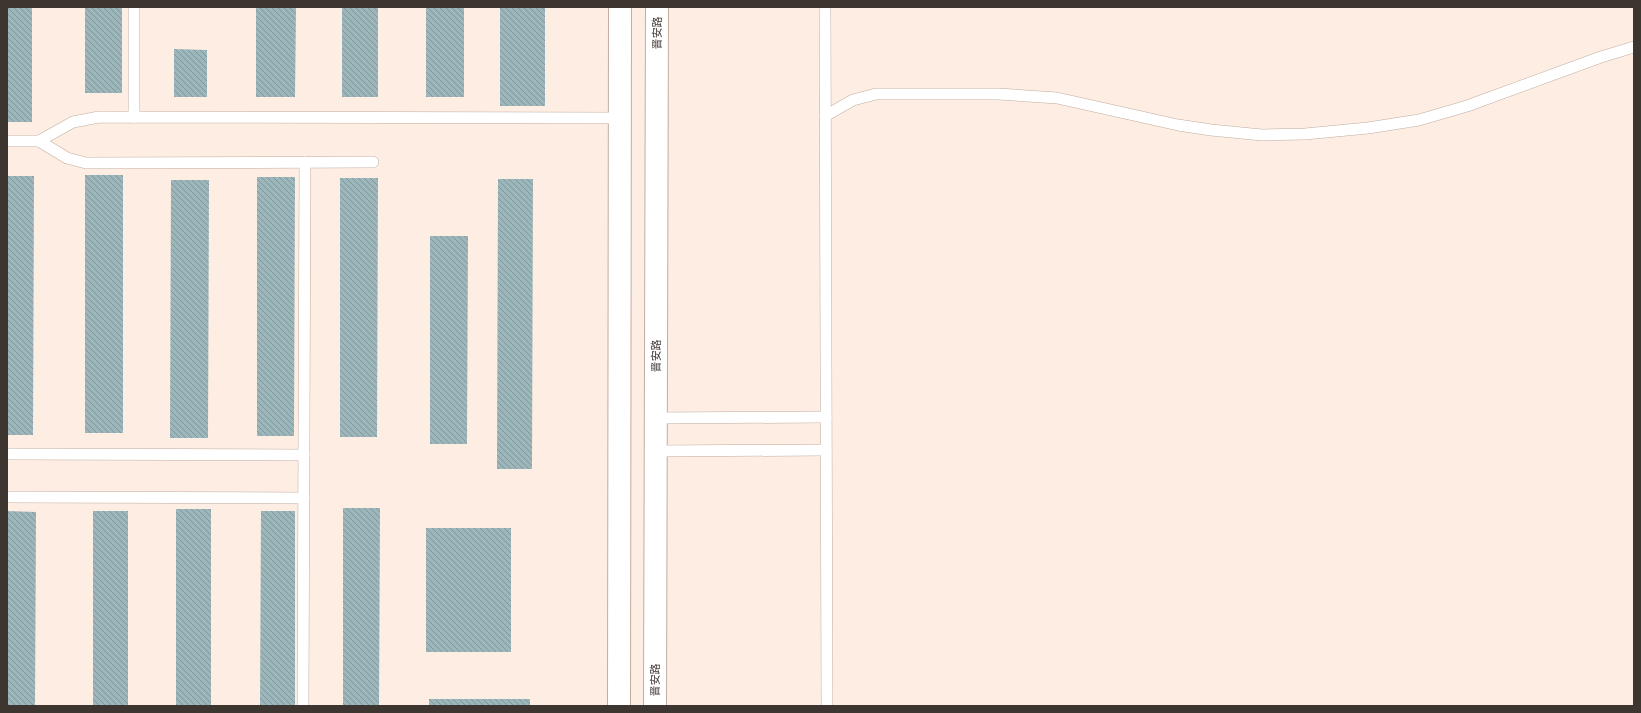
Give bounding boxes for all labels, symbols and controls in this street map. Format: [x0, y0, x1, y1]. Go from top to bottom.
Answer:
street label: 晋安路 [651, 17, 663, 50]
street label: 晋安路 [650, 340, 662, 373]
street label: 晋安路 [649, 664, 661, 697]

